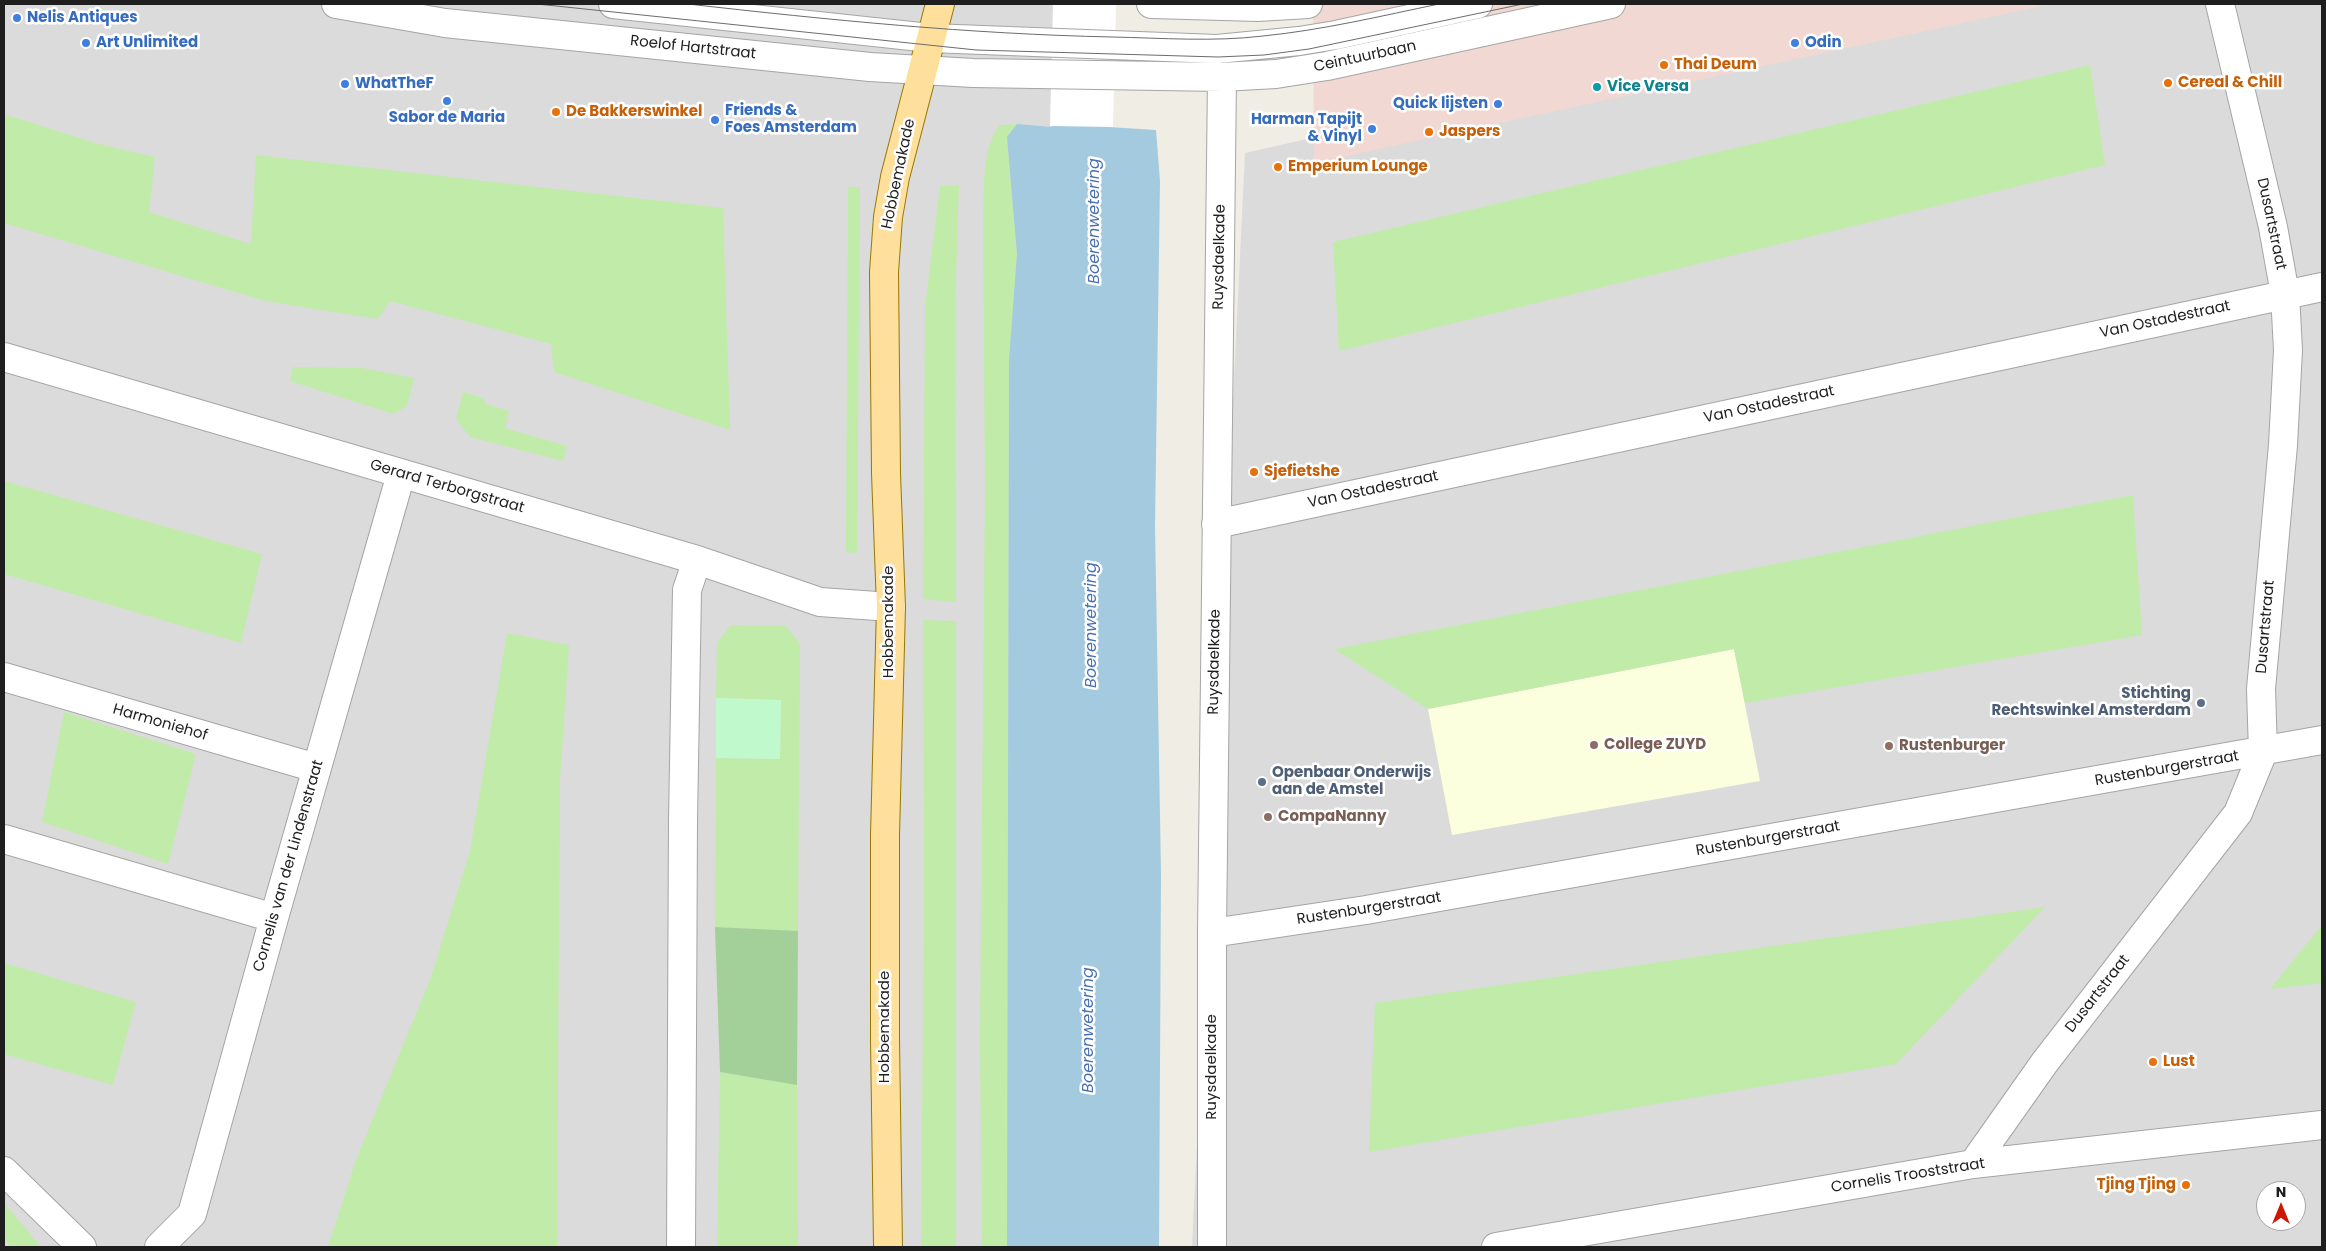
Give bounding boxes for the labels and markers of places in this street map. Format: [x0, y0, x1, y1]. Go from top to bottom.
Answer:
place label: Nelis Antiques [27, 9, 138, 27]
marker: Nelis Antiques [11, 12, 23, 24]
place label: Art Unlimited [96, 34, 198, 52]
place label: Odin [1805, 34, 1842, 52]
marker: Art Unlimited [80, 37, 92, 49]
marker: Odin [1789, 37, 1801, 49]
place label: Thai Deum [1674, 56, 1757, 74]
marker: Thai Deum [1658, 59, 1670, 71]
place label: Cereal & Chill [2178, 74, 2282, 92]
place label: WhatTheF [355, 75, 434, 93]
marker: Cereal & Chill [2162, 77, 2174, 89]
marker: WhatTheF [339, 78, 351, 90]
place label: Vice Versa [1607, 78, 1689, 96]
marker: Vice Versa [1591, 81, 1603, 93]
marker: Sabor de Maria [441, 95, 453, 107]
place label: Quick lijsten [1393, 95, 1488, 113]
marker: Quick lijsten [1492, 98, 1504, 110]
place label: Friends & Foes Amsterdam [725, 102, 857, 137]
place label: De Bakkerswinkel [566, 103, 702, 121]
marker: De Bakkerswinkel [550, 106, 562, 118]
place label: Sabor de Maria [389, 109, 505, 127]
place label: Harman Tapijt & Vinyl [1251, 111, 1362, 146]
marker: Friends & Foes Amsterdam [709, 114, 721, 126]
marker: Harman Tapijt & Vinyl [1366, 123, 1378, 135]
place label: Jaspers [1439, 123, 1500, 141]
marker: Jaspers [1423, 126, 1435, 138]
place label: Emperium Lounge [1288, 158, 1428, 176]
marker: Emperium Lounge [1272, 161, 1284, 173]
place label: Sjefietshe [1264, 463, 1340, 481]
marker: Sjefietshe [1248, 466, 1260, 478]
place label: Stichting Rechtswinkel Amsterdam [1991, 685, 2191, 720]
marker: Stichting Rechtswinkel Amsterdam [2195, 697, 2207, 709]
place label: College ZUYD [1604, 736, 1706, 754]
place label: Rustenburger [1899, 737, 2005, 755]
marker: College ZUYD [1588, 739, 1600, 751]
marker: Rustenburger [1883, 740, 1895, 752]
place label: Openbaar Onderwijs aan de Amstel [1272, 764, 1431, 799]
marker: Openbaar Onderwijs aan de Amstel [1256, 776, 1268, 788]
place label: CompaNanny [1278, 808, 1386, 826]
marker: CompaNanny [1262, 811, 1274, 823]
place label: Lust [2163, 1053, 2195, 1071]
marker: Lust [2147, 1056, 2159, 1068]
place label: Tjing Tjing [2097, 1176, 2176, 1194]
marker: Tjing Tjing [2180, 1179, 2192, 1191]

